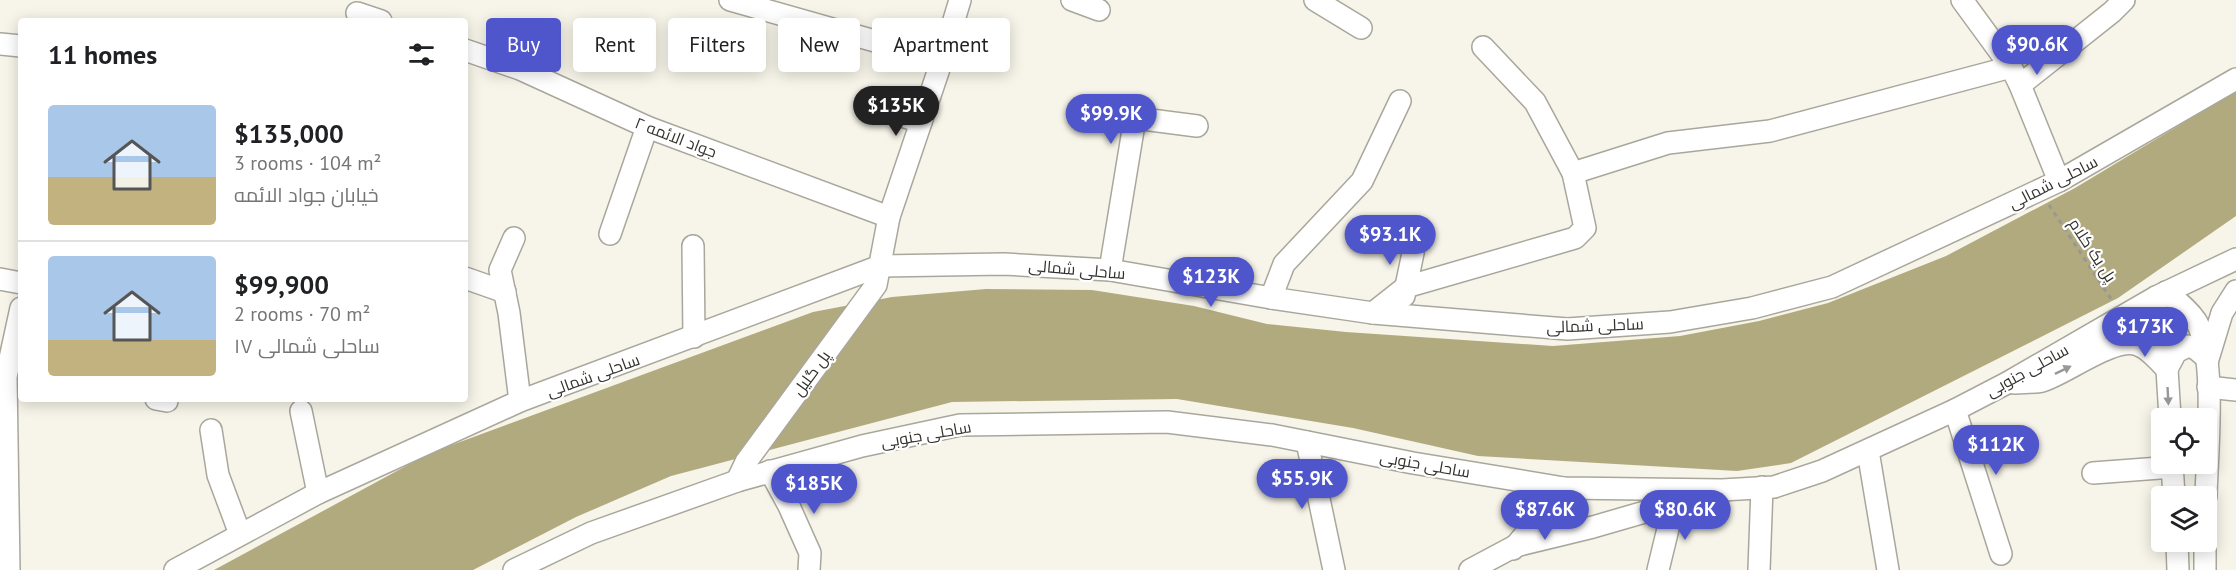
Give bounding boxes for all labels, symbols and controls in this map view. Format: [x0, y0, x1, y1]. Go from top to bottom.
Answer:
chip: Buy [486, 18, 561, 72]
chip: Rent [573, 18, 656, 72]
chip: Filters [668, 18, 766, 72]
chip: New [778, 18, 860, 72]
chip: Apartment [872, 18, 1010, 72]
pin: $90.6K [1988, 25, 2086, 76]
text: $90.6K [2006, 31, 2068, 57]
text: 11 homes [48, 38, 157, 71]
icon: filters [405, 38, 438, 71]
pin: $135K [854, 86, 938, 137]
text: $135K [867, 92, 925, 118]
pin: $99.9K [1062, 94, 1160, 145]
text: $99.9K [1080, 100, 1142, 126]
street label: جواد الائمه ۲ [632, 112, 720, 162]
text: $135,000 [234, 117, 344, 150]
icon: home [96, 129, 168, 201]
text: 3 rooms · 104 m² [234, 150, 381, 176]
street label: ساحلی شمالی [2005, 151, 2101, 214]
text: خیابان جواد الائمه [234, 182, 378, 208]
street label: پل یک کلام [2063, 214, 2121, 287]
pin: $93.1K [1341, 215, 1439, 266]
text: $93.1K [1359, 221, 1421, 247]
street label: ساحلی شمالی [1027, 255, 1126, 284]
pin: $123K [1169, 257, 1253, 308]
text: $123K [1182, 263, 1240, 289]
text: $99,900 [234, 268, 329, 301]
icon: home [96, 280, 168, 352]
text: 2 rooms · 70 m² [234, 301, 370, 327]
pin: $173K [2103, 307, 2187, 358]
street label: ساحلی شمالی [1546, 313, 1644, 338]
text: $173K [2116, 313, 2174, 339]
text: ساحلی شمالی ۱۷ [234, 333, 380, 359]
street label: ساحلی جنوبی [1982, 339, 2072, 402]
street label: پل گلیل [788, 346, 836, 401]
street label: ساحلی شمالی [544, 349, 643, 402]
one-way arrow [2054, 366, 2072, 376]
one-way arrow [2164, 387, 2173, 406]
map controls [2151, 408, 2217, 552]
button: locate [2151, 408, 2217, 474]
street label: ساحلی جنوبی [879, 416, 973, 453]
pin: $112K [1954, 425, 2038, 476]
text: $112K [1967, 431, 2025, 457]
street label: ساحلی جنوبی [1378, 446, 1472, 483]
pin: $55.9K [1253, 459, 1351, 510]
pin: $185K [772, 464, 856, 515]
text: $55.9K [1271, 465, 1333, 491]
text: $185K [785, 470, 843, 496]
button: layers [2151, 486, 2217, 552]
pin: $87.6K [1496, 490, 1594, 541]
pin: $80.6K [1636, 490, 1734, 541]
text: $87.6K [1515, 496, 1575, 522]
text: $80.6K [1654, 496, 1716, 522]

